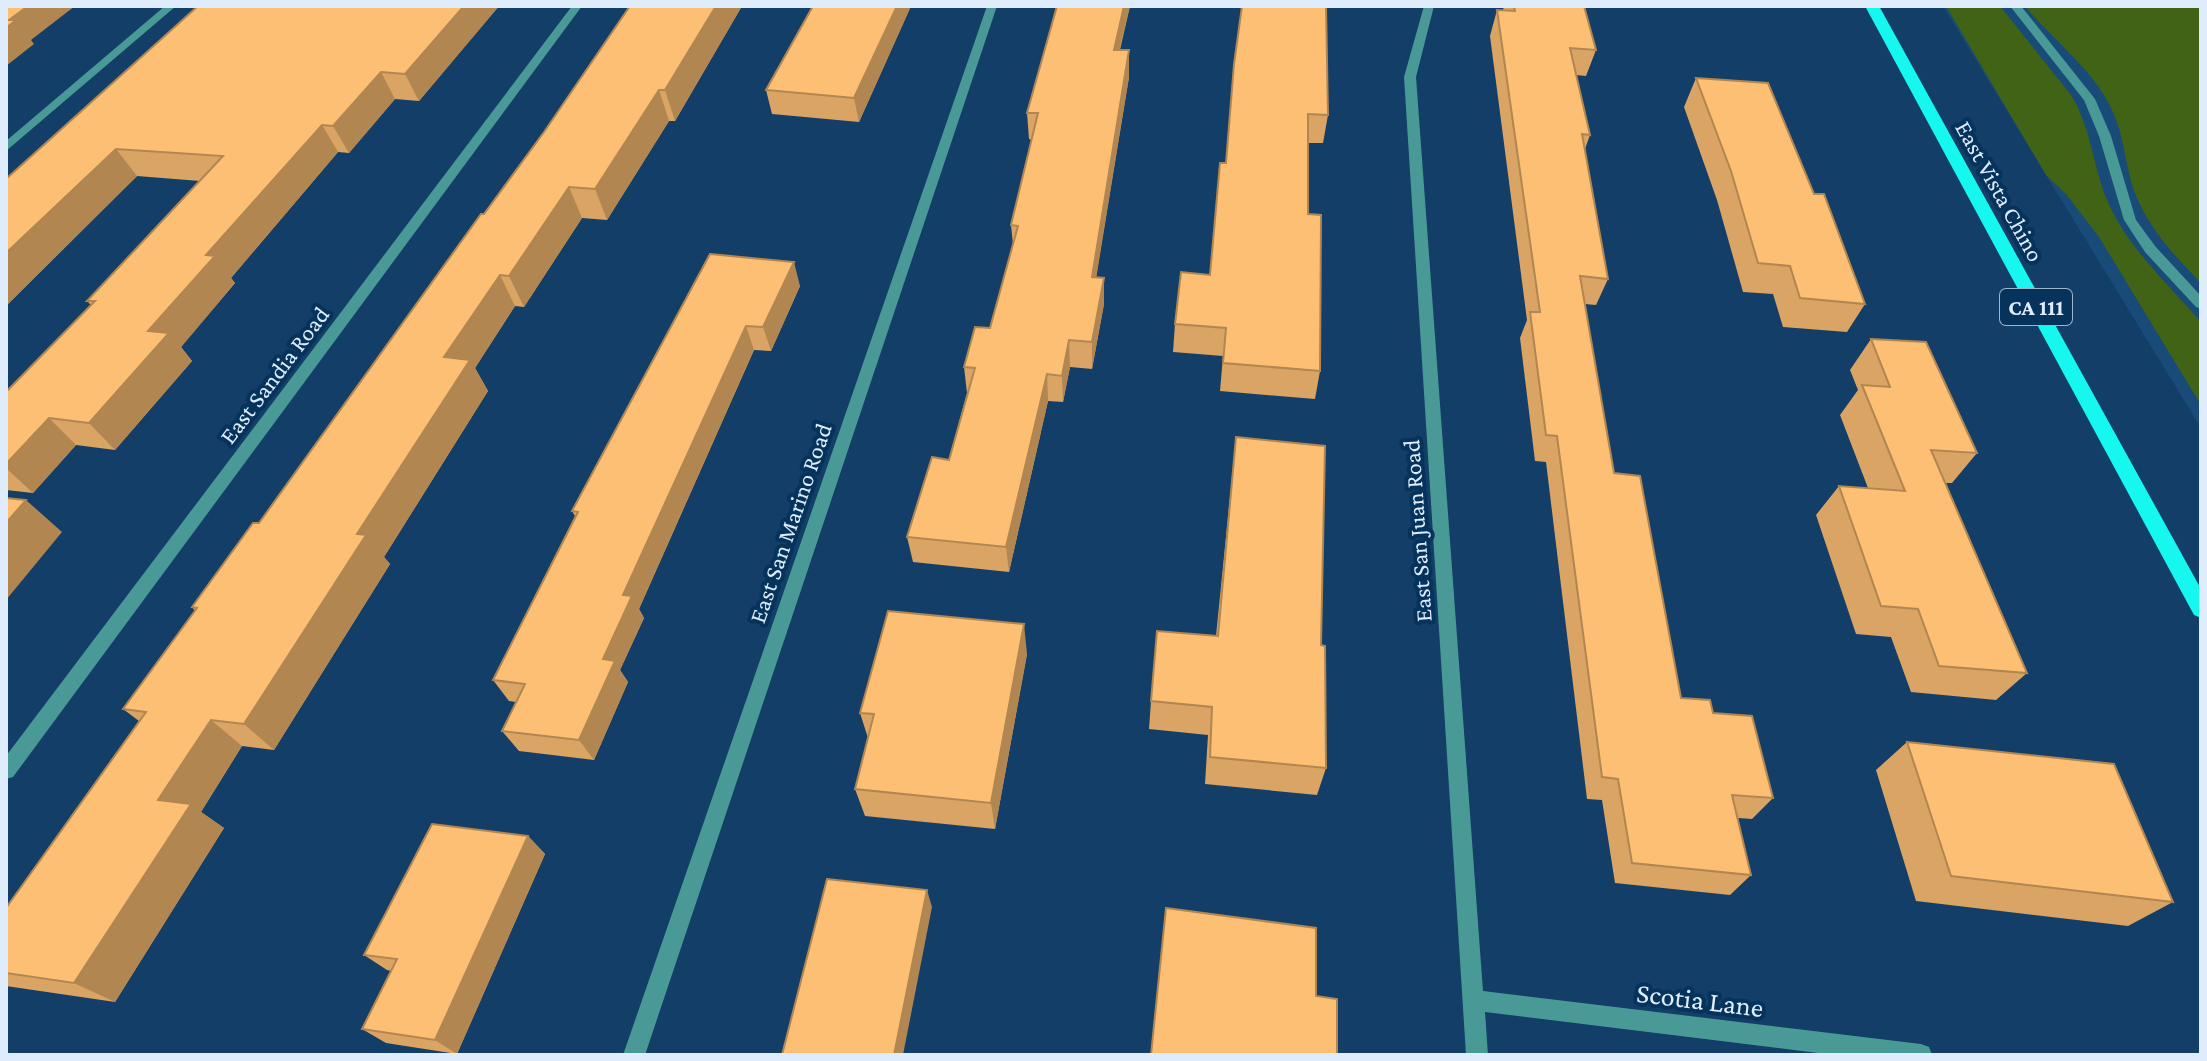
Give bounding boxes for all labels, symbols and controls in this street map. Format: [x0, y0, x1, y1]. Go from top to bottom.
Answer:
street label: East Vista Chino [1950, 116, 2050, 266]
road number: CA 111 [2000, 289, 2072, 325]
street label: East Sandia Road [214, 301, 334, 449]
street label: East San Marino Road [743, 419, 837, 626]
street label: East San Juan Road [1397, 439, 1437, 623]
street label: Scotia Lane [1635, 977, 1765, 1023]

